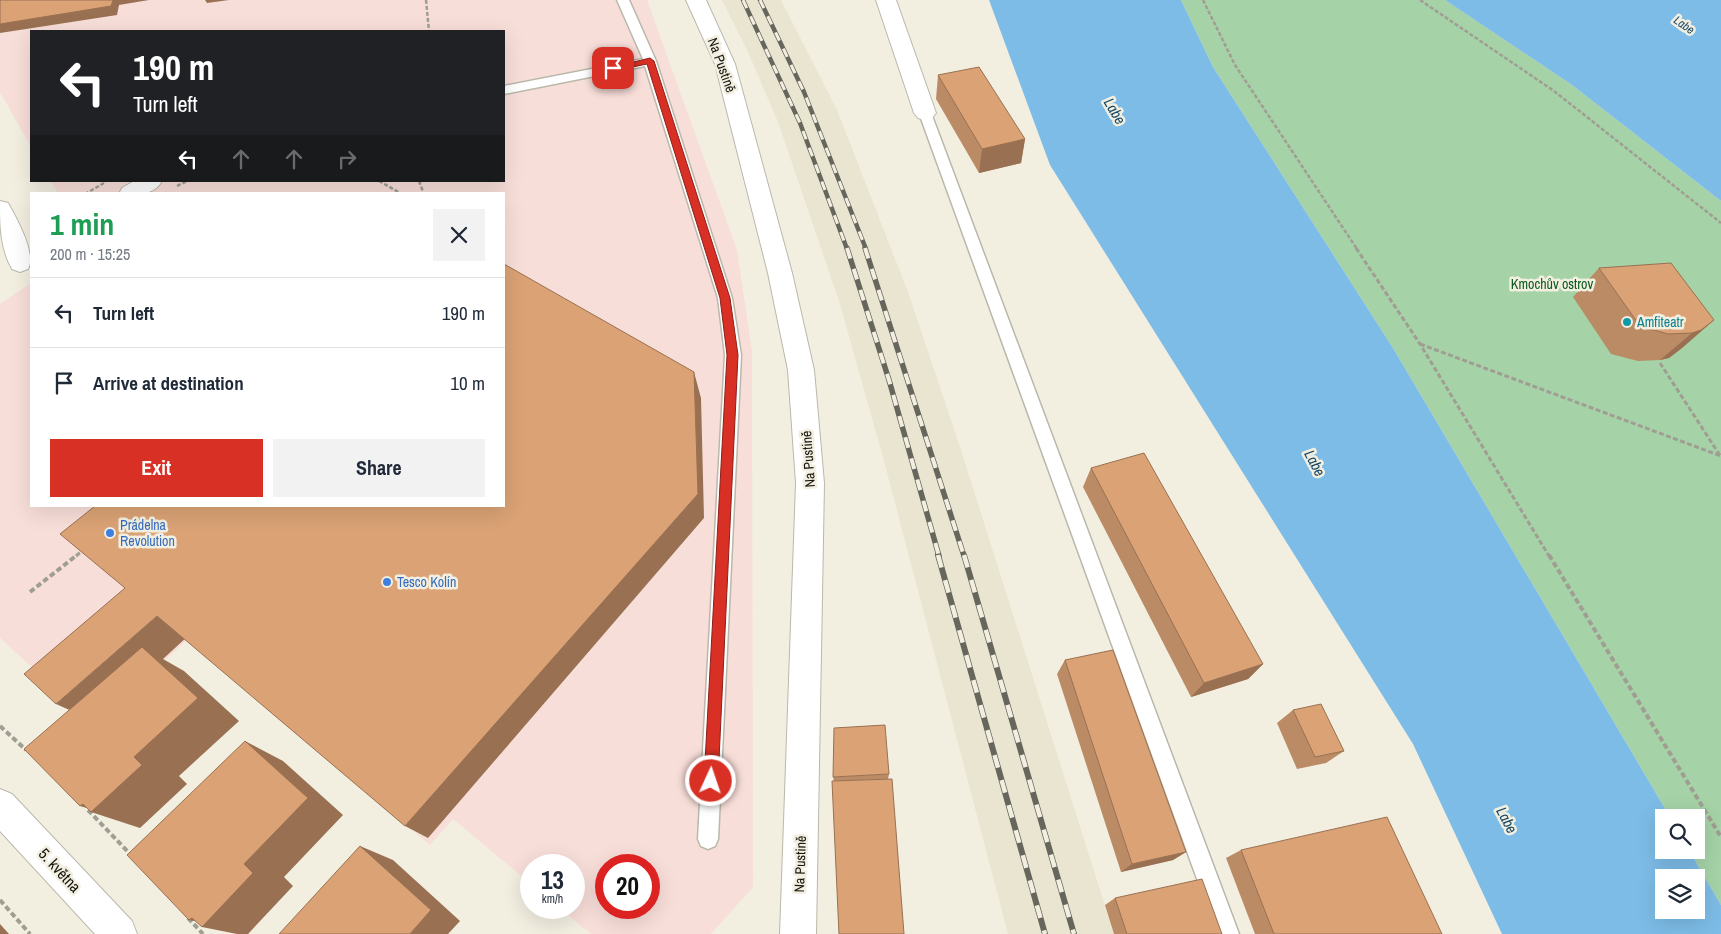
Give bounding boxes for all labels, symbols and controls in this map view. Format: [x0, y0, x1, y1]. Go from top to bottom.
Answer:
water label: Labe [1670, 12, 1698, 38]
street label: Na Pustině [704, 35, 740, 95]
text: 190 m [133, 44, 214, 91]
pin [592, 47, 634, 89]
icon: left [50, 50, 115, 115]
icon: arrive [599, 54, 627, 82]
text: Turn left [133, 89, 198, 119]
water label: Labe [1099, 94, 1131, 128]
icon: left [174, 145, 202, 173]
icon: ahead [227, 145, 255, 173]
icon: ahead [280, 145, 308, 173]
icon: right [333, 145, 361, 173]
text: 1 min [50, 204, 114, 244]
button: close [433, 209, 485, 261]
text: 200 m · 15:25 [50, 243, 130, 265]
park label: Kmochův ostrov [1511, 275, 1593, 293]
icon: left [50, 299, 78, 327]
text: Turn left [93, 300, 154, 326]
text: 190 m [442, 300, 485, 326]
place label: Amfiteatr [1636, 313, 1684, 331]
marker: Amfiteatr [1621, 316, 1633, 328]
icon: arrive [50, 369, 78, 397]
text: Arrive at destination [93, 370, 244, 396]
text: 10 m [450, 370, 485, 396]
street label: Na Pustině [797, 430, 819, 488]
button: Exit [50, 439, 263, 497]
button: Share [273, 439, 485, 497]
water label: Labe [1299, 446, 1331, 480]
place label: Prádelna Revolution [120, 516, 175, 550]
marker: Prádelna Revolution [104, 527, 116, 539]
place label: Tesco Kolín [397, 573, 456, 591]
marker: Tesco Kolín [381, 576, 393, 588]
position arrow [684, 754, 736, 806]
water label: Labe [1491, 803, 1523, 837]
map controls [1655, 809, 1705, 919]
button: search [1655, 809, 1705, 859]
street label: Na Pustině [790, 835, 810, 893]
street label: 5. května [34, 843, 87, 897]
speed limit sign: 20 [595, 854, 660, 919]
text: 13 [541, 863, 564, 897]
button: layers [1655, 869, 1705, 919]
text: km/h [542, 891, 563, 907]

